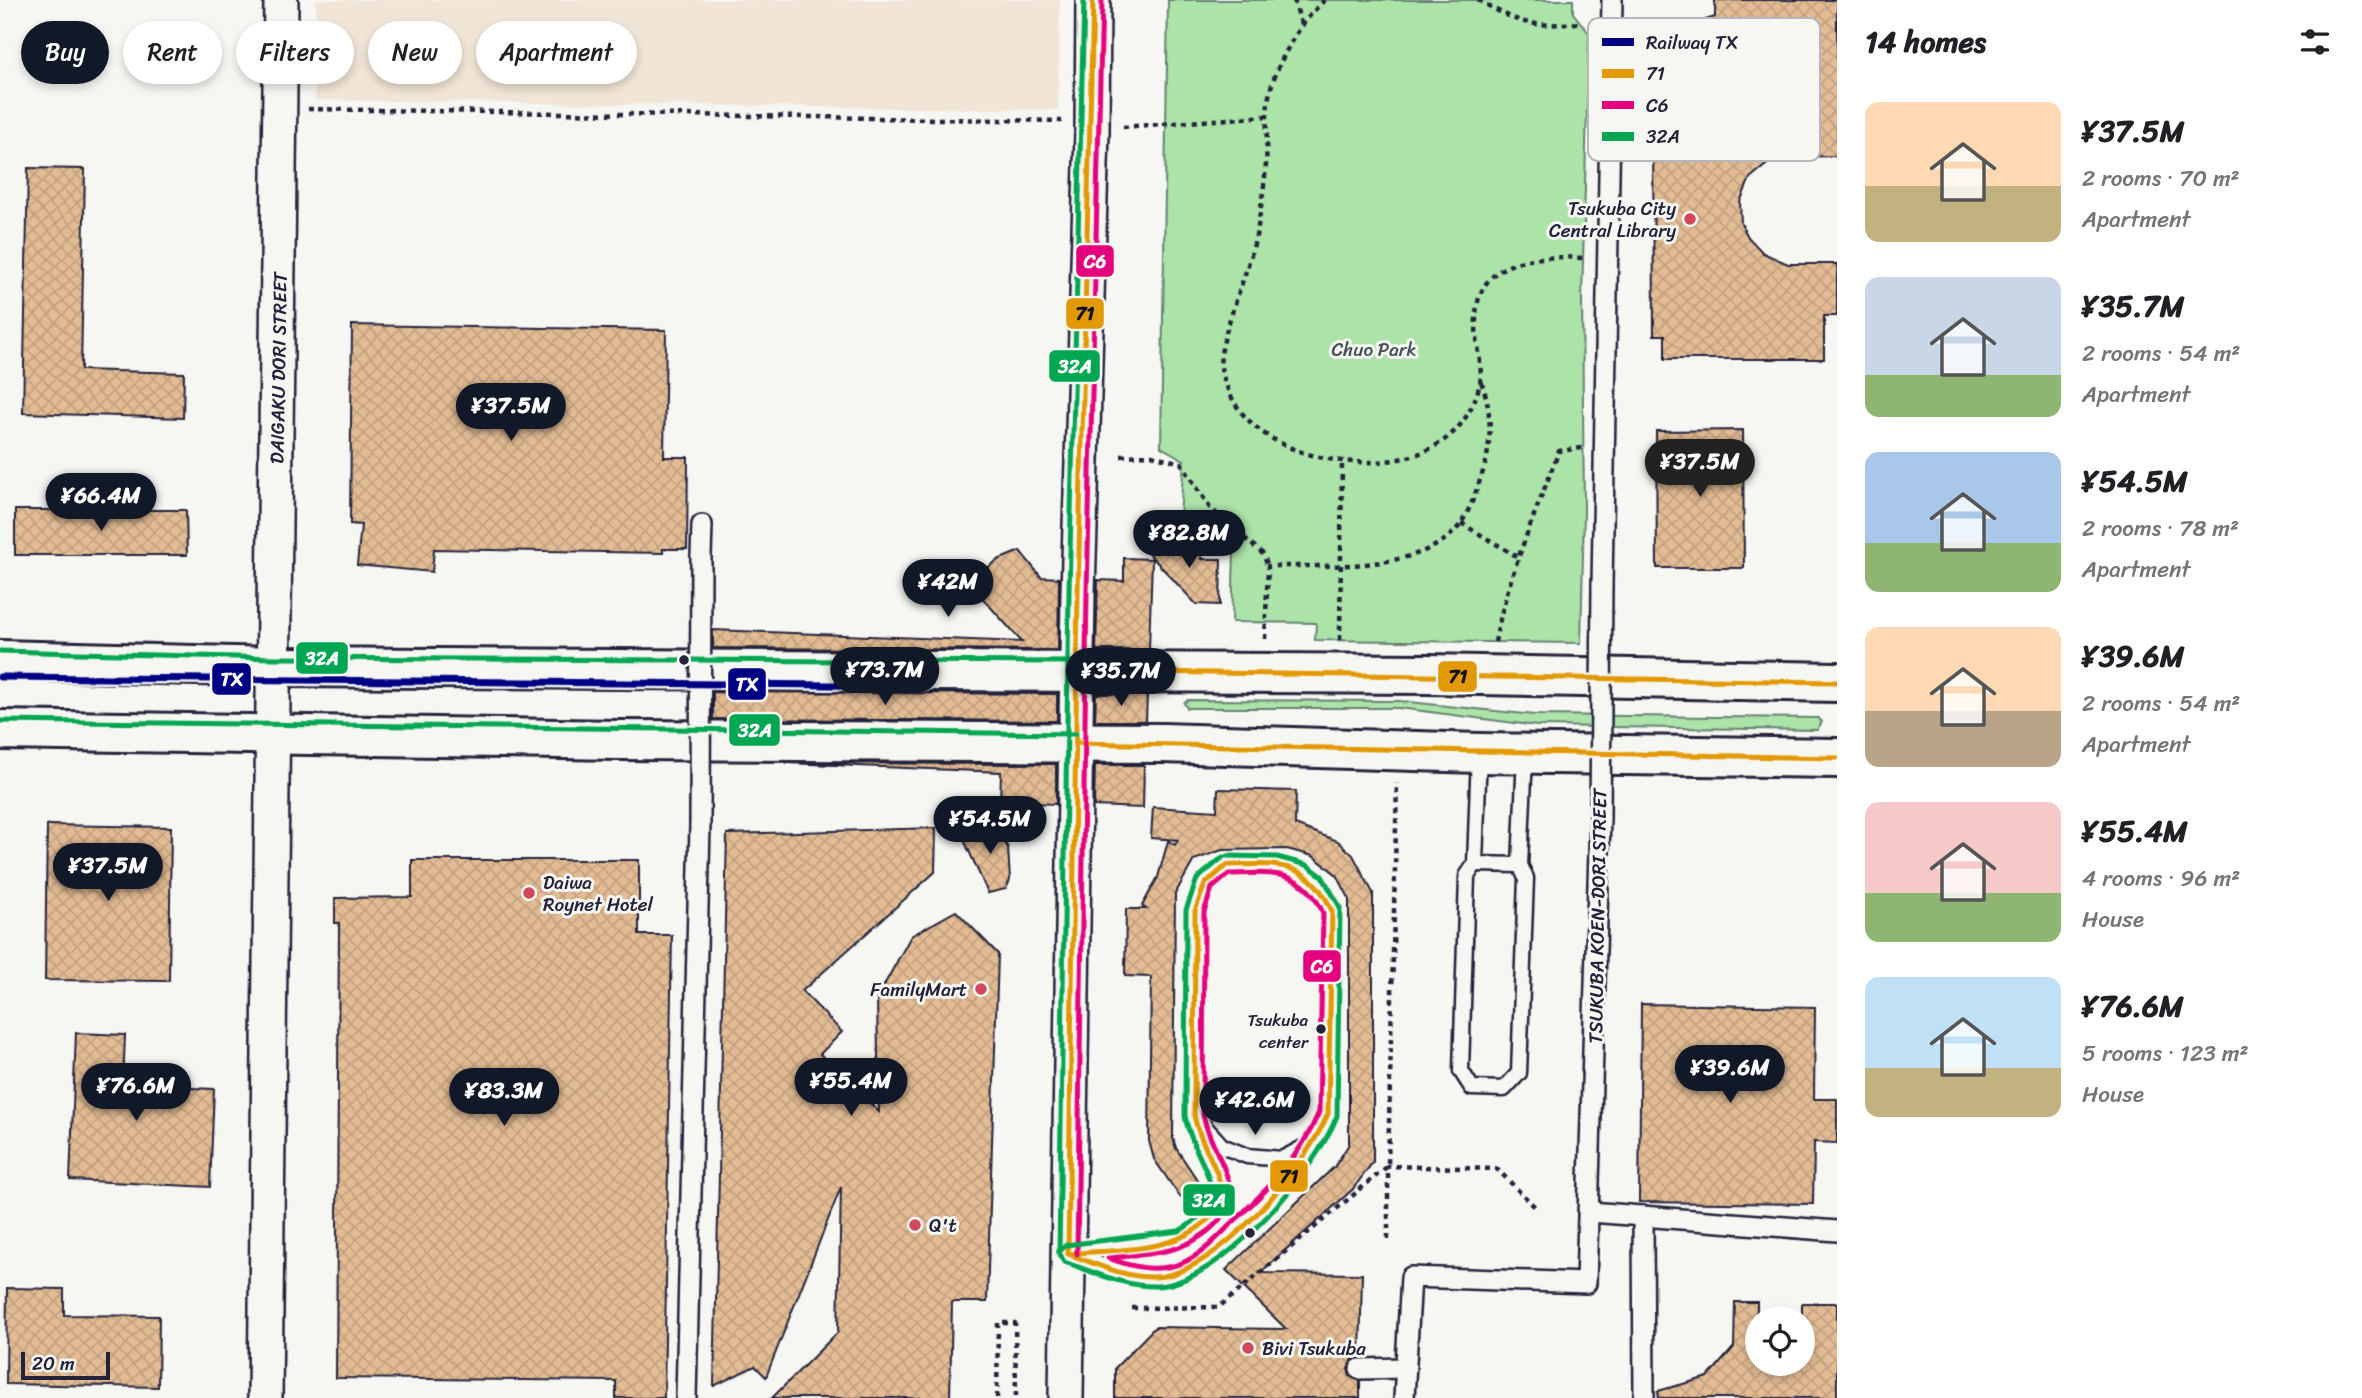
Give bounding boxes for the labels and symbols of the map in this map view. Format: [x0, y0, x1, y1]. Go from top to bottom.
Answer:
legend [1588, 18, 1820, 161]
text: Railway TX [1646, 26, 1739, 59]
text: 71 [1646, 57, 1665, 90]
text: C6 [1646, 89, 1669, 122]
text: 32A [1646, 120, 1680, 153]
place label: Tsukuba City Central Library [1549, 192, 1676, 247]
marker: Tsukuba City Central Library [1682, 211, 1698, 227]
line badge: C6 [1075, 244, 1115, 278]
text: C6 [1083, 245, 1107, 278]
street label: DAIGAKU DORI STREET [260, 270, 297, 464]
line badge: 71 [1065, 297, 1105, 330]
text: 71 [1075, 297, 1095, 330]
park label: Chuo Park [1331, 333, 1417, 366]
line badge: 32A [1048, 349, 1101, 383]
text: 32A [1057, 350, 1092, 383]
pin: ¥37.5M [454, 384, 568, 443]
pin: ¥37.5M [1643, 440, 1757, 499]
pin: ¥66.4M [44, 474, 158, 533]
pin: ¥82.8M [1132, 510, 1246, 570]
pin: ¥42M [907, 560, 989, 619]
line badge: 32A [295, 641, 349, 675]
text: 32A [304, 642, 339, 675]
pin: ¥73.7M [828, 648, 942, 707]
pin: ¥35.7M [1064, 648, 1178, 708]
unlabelled marker [677, 653, 691, 667]
line badge: 71 [1437, 660, 1478, 693]
text: 71 [1448, 660, 1468, 693]
line badge: TX [211, 662, 252, 696]
text: TX [220, 663, 244, 696]
line badge: TX [727, 667, 767, 701]
text: TX [735, 668, 759, 701]
line badge: 32A [728, 713, 781, 747]
text: 32A [737, 714, 772, 747]
street label: TSUKUBA KOEN-DORI STREET [1579, 787, 1616, 1044]
pin: ¥54.5M [933, 796, 1047, 856]
pin: ¥37.5M [51, 844, 165, 903]
place label: Daiwa Roynet Hotel [543, 866, 654, 921]
marker: Daiwa Roynet Hotel [521, 885, 537, 901]
line badge: C6 [1302, 949, 1342, 983]
text: C6 [1310, 950, 1334, 983]
place label: FamilyMart [870, 973, 967, 1006]
marker: FamilyMart [973, 981, 989, 997]
place label: Tsukuba center [1247, 1005, 1309, 1057]
marker: Tsukuba center [1314, 1022, 1328, 1036]
pin: ¥39.6M [1673, 1046, 1787, 1105]
pin: ¥55.4M [794, 1058, 908, 1118]
pin: ¥76.6M [79, 1064, 193, 1123]
pin: ¥83.3M [447, 1068, 561, 1128]
pin: ¥42.6M [1198, 1078, 1312, 1137]
line badge: 71 [1269, 1159, 1309, 1193]
text: 71 [1279, 1160, 1299, 1193]
line badge: 32A [1182, 1183, 1236, 1217]
text: 32A [1191, 1184, 1226, 1217]
place label: Q't [929, 1209, 957, 1242]
marker: Q't [907, 1217, 923, 1233]
unlabelled marker [1243, 1226, 1257, 1240]
place label: Bivi Tsukuba [1262, 1332, 1366, 1365]
marker: Bivi Tsukuba [1240, 1340, 1256, 1356]
scale bar [21, 1349, 110, 1381]

